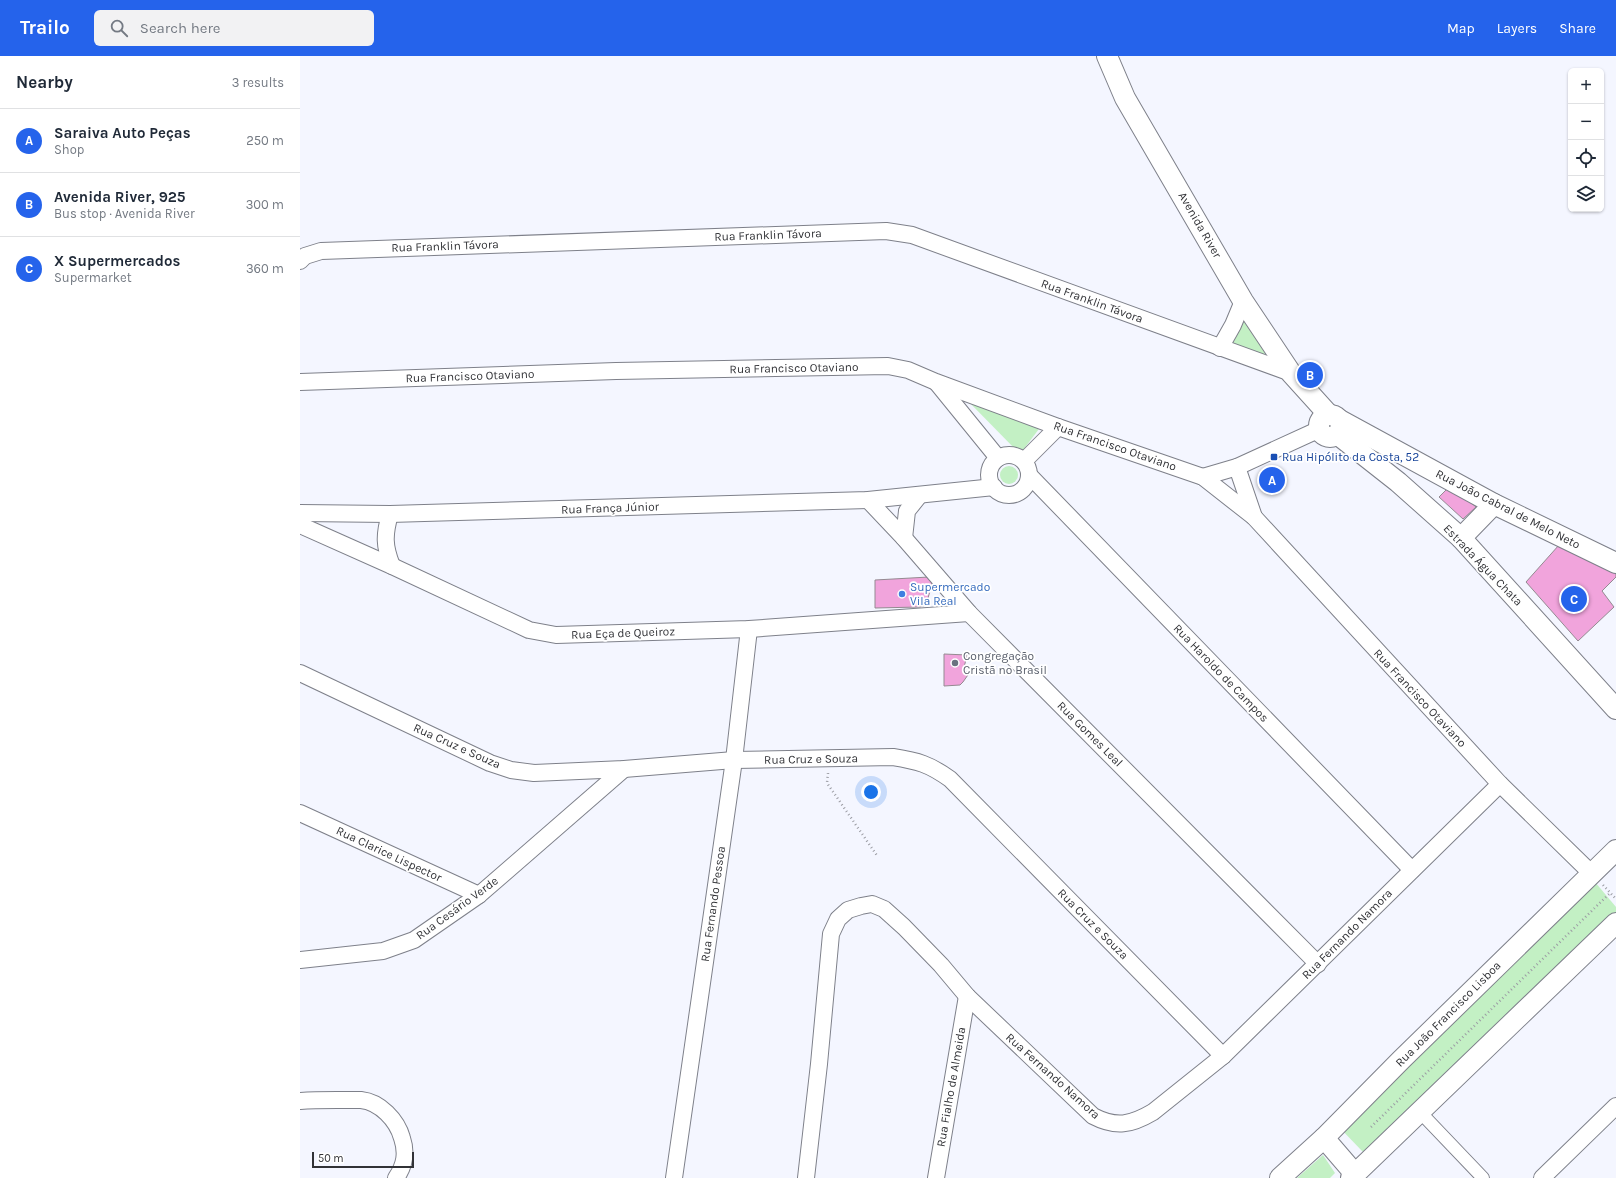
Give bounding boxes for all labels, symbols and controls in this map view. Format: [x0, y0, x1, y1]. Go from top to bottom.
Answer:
search box [94, 10, 374, 46]
text: Trailo [20, 17, 70, 39]
icon: search [108, 17, 130, 39]
text: Search here [140, 19, 221, 37]
text: Map [1447, 20, 1475, 37]
text: Layers [1497, 20, 1537, 37]
text: Share [1559, 20, 1596, 37]
map controls [1568, 68, 1604, 212]
button: + [1568, 68, 1604, 104]
text: Nearby [16, 72, 73, 92]
text: 3 results [232, 75, 284, 90]
button: − [1568, 104, 1604, 140]
text: Saraiva Auto Peças [54, 124, 191, 142]
text: A [25, 133, 33, 148]
text: 250 m [246, 133, 284, 148]
button: locate [1568, 140, 1604, 176]
text: Shop [54, 142, 84, 157]
button: layers [1568, 176, 1604, 212]
text: Avenida River, 925 [54, 188, 186, 206]
street label: Avenida River [1176, 190, 1225, 261]
text: B [25, 197, 33, 212]
text: 300 m [246, 197, 284, 212]
text: Bus stop · Avenida River [54, 206, 195, 221]
street label: Rua Franklin Távora [714, 226, 822, 244]
street label: Rua Franklin Távora [391, 237, 499, 255]
text: X Supermercados [54, 252, 180, 270]
text: C [25, 261, 33, 276]
text: 360 m [246, 261, 284, 276]
text: Supermarket [54, 270, 132, 285]
street label: Rua Franklin Távora [1039, 276, 1145, 326]
street label: Rua Francisco Otaviano [729, 360, 859, 376]
pin: B [1297, 360, 1323, 390]
street label: Rua Francisco Otaviano [405, 367, 535, 385]
street label: Rua Francisco Otaviano [1052, 418, 1178, 474]
place label: Rua Hipólito da Costa, 52 [1282, 450, 1419, 464]
marker: Rua Hipólito da Costa, 52 [1269, 452, 1279, 462]
pin: A [1259, 465, 1285, 495]
street label: Rua João Cabral de Melo Neto [1433, 466, 1583, 552]
street label: Rua França Júnior [561, 499, 660, 517]
street label: Estrada Água Chata [1441, 521, 1526, 609]
place label: Supermercado Vila Real [910, 580, 990, 608]
pin: C [1561, 584, 1587, 614]
marker: Supermercado Vila Real [897, 589, 907, 599]
street label: Rua Haroldo de Campos [1171, 621, 1271, 725]
street label: Rua Eça de Queiroz [571, 624, 676, 642]
street label: Rua Francisco Otaviano [1371, 646, 1469, 750]
place label: Congregação Cristã no Brasil [963, 649, 1047, 677]
marker: Congregação Cristã no Brasil [950, 658, 960, 668]
street label: Rua Gomes Leal [1054, 698, 1126, 770]
street label: Rua Cruz e Souza [411, 720, 503, 772]
street label: Rua Cruz e Souza [764, 751, 858, 767]
your location [861, 782, 881, 802]
street label: Rua Clarice Lispector [334, 823, 445, 885]
street label: Rua Fernando Pessoa [698, 845, 728, 963]
street label: Rua Cesário Verde [413, 874, 501, 942]
street label: Rua Cruz e Souza [1055, 886, 1131, 962]
street label: Rua Fernando Namora [1299, 886, 1395, 982]
street label: Rua João Francisco Lisboa [1392, 958, 1504, 1070]
street label: Rua Fialho de Almeida [934, 1026, 968, 1148]
street label: Rua Fernando Namora [1003, 1030, 1103, 1122]
scale bar [312, 1150, 414, 1169]
text: 50 m [318, 1152, 344, 1165]

